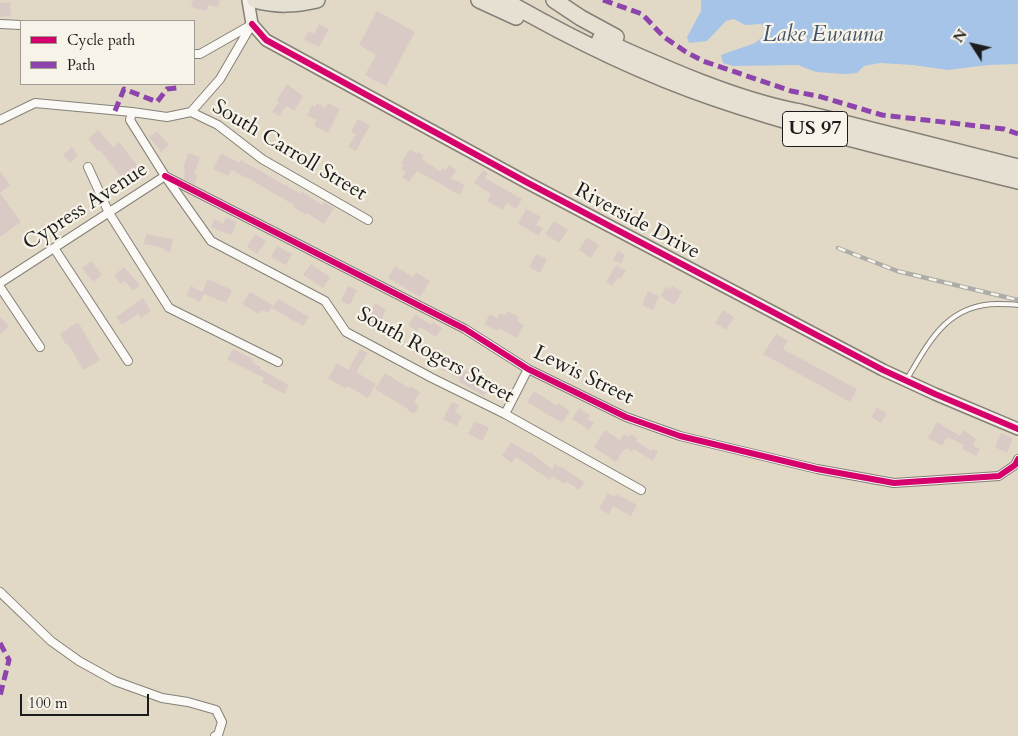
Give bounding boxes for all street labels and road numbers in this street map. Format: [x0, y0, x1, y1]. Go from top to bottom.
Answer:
street label: South Carroll Street [207, 95, 371, 207]
road number: US 97 [782, 112, 848, 146]
street label: Cypress Avenue [19, 157, 153, 257]
street label: Riverside Drive [570, 178, 704, 266]
street label: South Rogers Street [352, 302, 518, 410]
street label: Lewis Street [529, 341, 637, 411]

